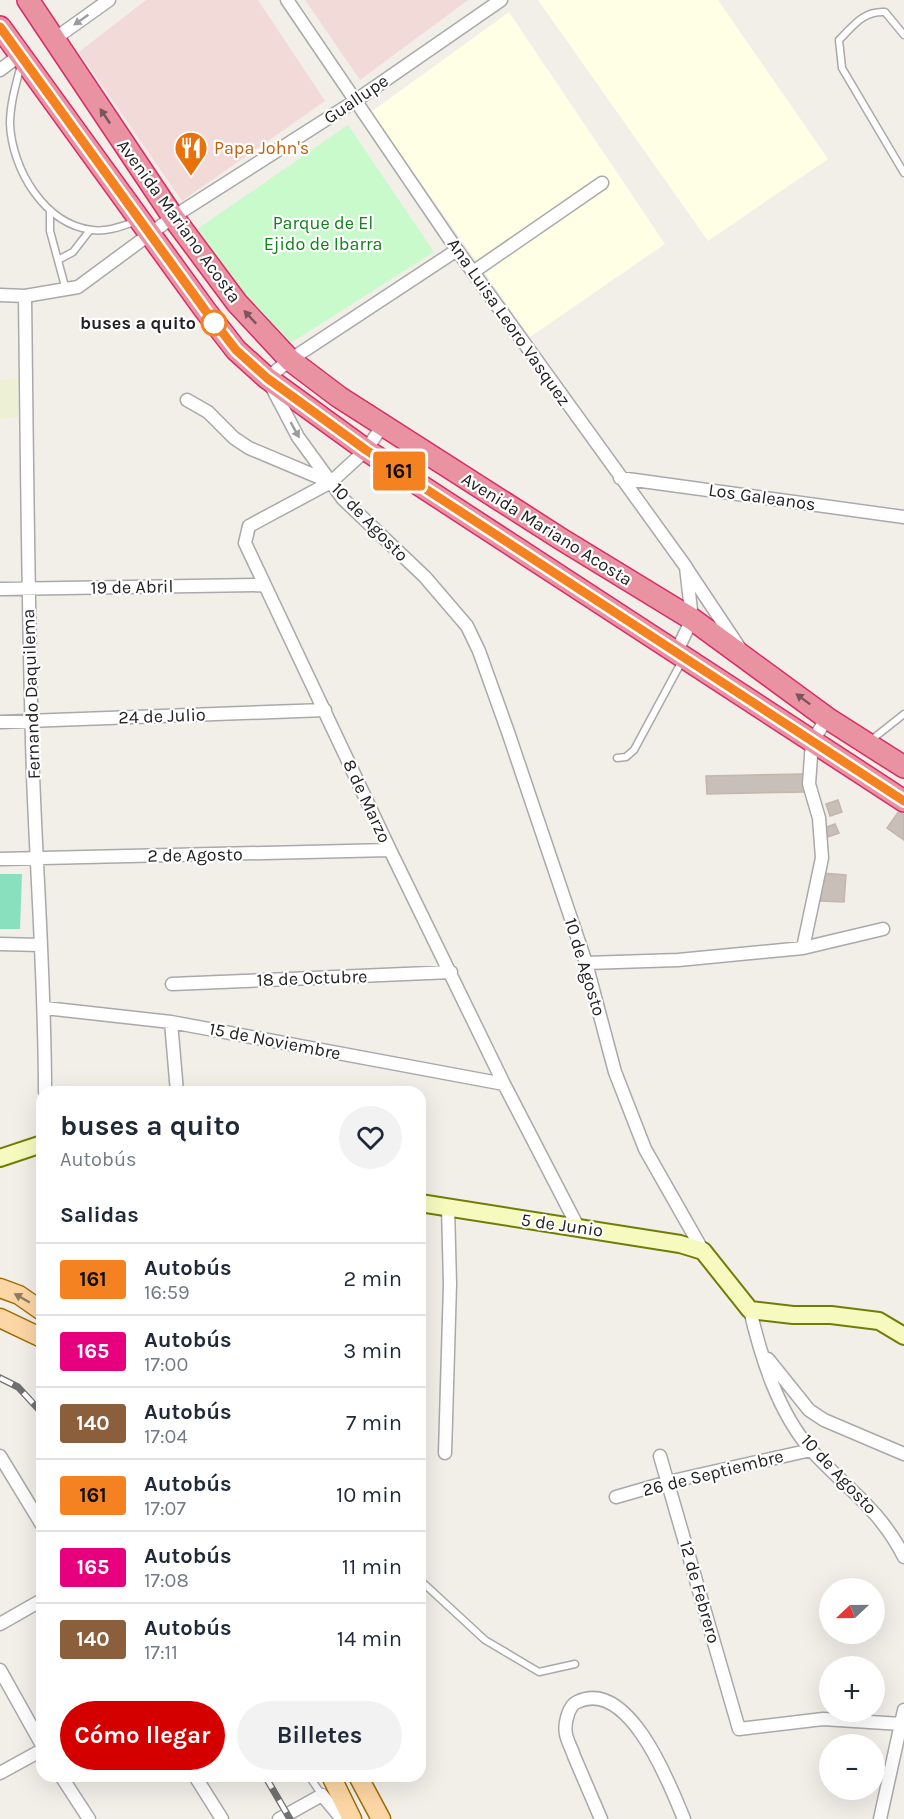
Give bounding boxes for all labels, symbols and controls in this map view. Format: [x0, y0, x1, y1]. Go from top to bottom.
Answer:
one-way arrow [74, 14, 90, 26]
street label: Guallupe [320, 69, 392, 129]
one-way arrow [99, 109, 111, 125]
restaurant icon: Papa John's [173, 130, 209, 177]
street label: Avenida Mariano Acosta [112, 135, 246, 307]
place label: Papa John's [214, 137, 309, 159]
park label: Parque de El Ejido de Ibarra [264, 212, 382, 255]
street label: Ana Luisa Leoro Vasquez [443, 234, 575, 410]
marker: buses a quito [201, 310, 227, 336]
one-way arrow [244, 310, 257, 325]
place label: buses a quito [80, 312, 196, 334]
one-way arrow [289, 422, 300, 438]
line badge: 161 [364, 452, 434, 490]
text: 161 [385, 459, 413, 483]
street label: Avenida Mariano Acosta [458, 468, 636, 590]
street label: 10 de Agosto [327, 478, 413, 566]
street label: Los Galeanos [707, 479, 817, 515]
street label: 19 de Abril [90, 575, 174, 599]
street label: Fernando Daquilema [17, 608, 45, 780]
one-way arrow [795, 694, 810, 706]
street label: 24 de Julio [118, 703, 206, 729]
street label: 8 de Marzo [338, 756, 396, 846]
street label: 2 de Agosto [147, 843, 243, 867]
street label: 10 de Agosto [560, 915, 610, 1019]
street label: 18 de Octubre [256, 965, 368, 991]
street label: 15 de Noviembre [207, 1017, 343, 1065]
button: heart [339, 1106, 402, 1169]
text: buses a quito [60, 1109, 240, 1142]
text: Autobús [60, 1148, 137, 1171]
text: Salidas [60, 1202, 139, 1228]
street label: 5 de Junio [519, 1208, 605, 1242]
text: Autobús [144, 1255, 232, 1281]
text: 2 min [344, 1266, 402, 1292]
text: 161 [79, 1267, 107, 1291]
text: 16:59 [144, 1281, 190, 1304]
one-way arrow [13, 1293, 30, 1303]
text: Autobús [144, 1327, 232, 1353]
text: 3 min [343, 1338, 402, 1364]
text: 165 [77, 1339, 109, 1363]
text: 17:00 [144, 1353, 188, 1376]
text: Autobús [144, 1399, 232, 1425]
text: 7 min [346, 1410, 402, 1436]
text: 140 [76, 1411, 110, 1435]
text: 17:04 [144, 1425, 188, 1448]
street label: 10 de Agosto [796, 1429, 882, 1519]
street label: 26 de Septiembre [640, 1445, 786, 1501]
text: Autobús [144, 1471, 232, 1497]
text: 10 min [336, 1482, 402, 1508]
text: 161 [79, 1483, 107, 1507]
text: 17:07 [144, 1497, 186, 1520]
street label: 12 de Febrero [675, 1538, 725, 1646]
text: Autobús [144, 1543, 232, 1569]
text: 11 min [342, 1554, 402, 1580]
text: 165 [77, 1555, 109, 1579]
text: 17:08 [144, 1569, 189, 1592]
north arrow [819, 1578, 885, 1644]
map controls [819, 1578, 885, 1800]
text: Autobús [144, 1615, 232, 1641]
text: 14 min [337, 1626, 402, 1652]
text: 140 [76, 1627, 110, 1651]
text: 17:11 [144, 1641, 178, 1664]
button: + [819, 1656, 885, 1722]
button: Cómo llegar [60, 1701, 225, 1770]
button: Billetes [237, 1701, 402, 1770]
button: − [819, 1734, 885, 1800]

